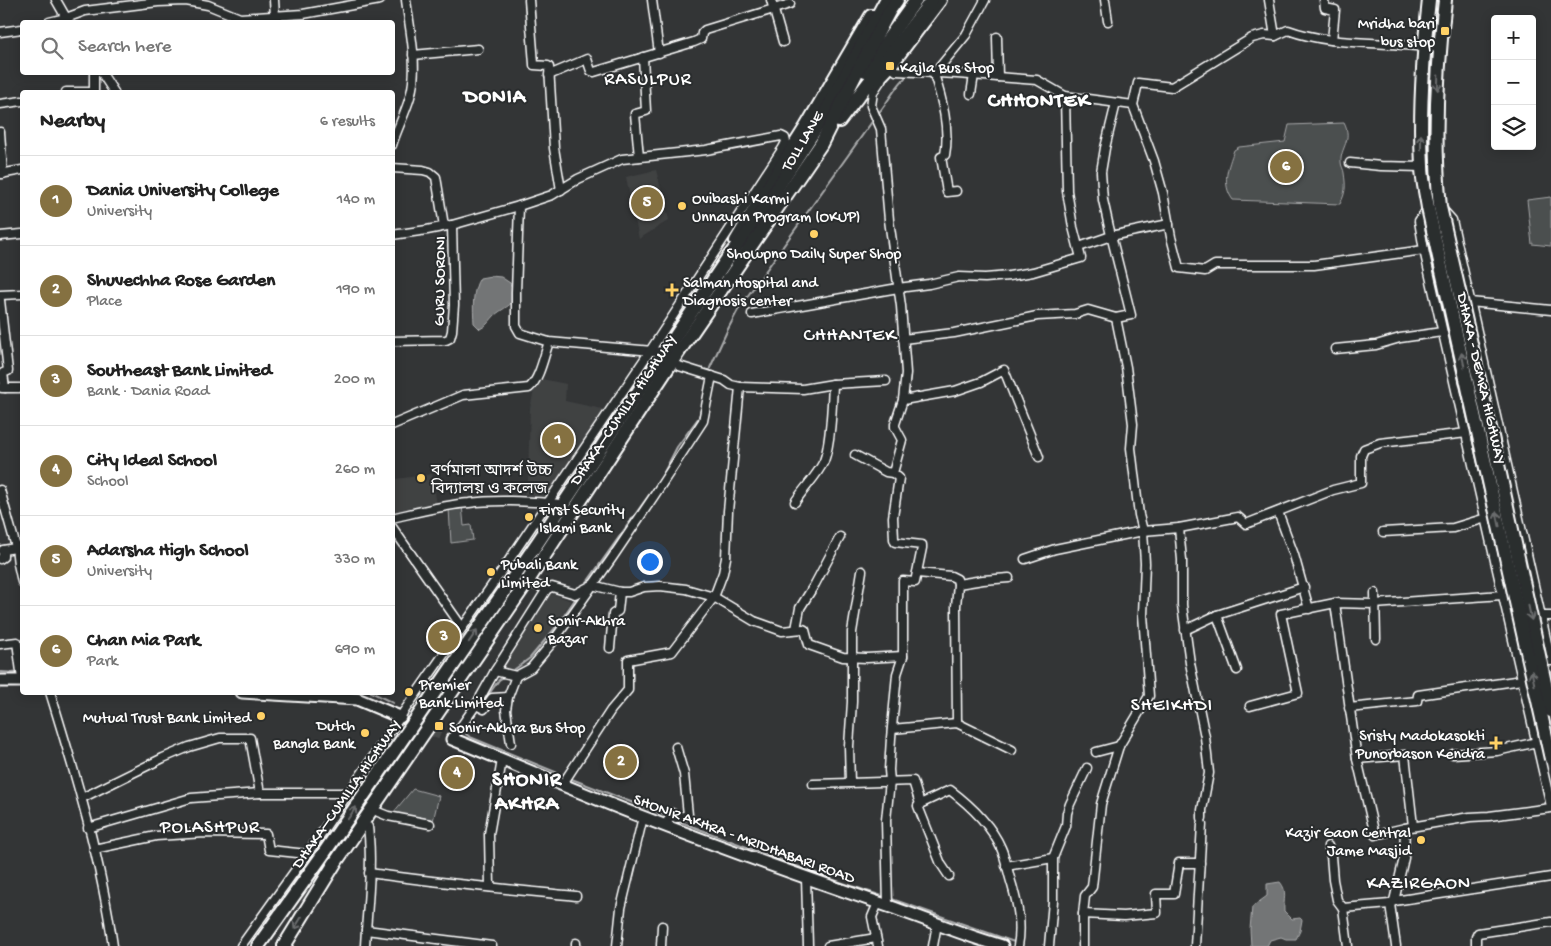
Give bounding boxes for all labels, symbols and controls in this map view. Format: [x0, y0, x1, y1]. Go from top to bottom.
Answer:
map controls [1491, 15, 1536, 150]
button: + [1491, 15, 1536, 60]
place label: Mridha bari bus stop [1358, 16, 1435, 53]
search box [20, 20, 395, 75]
marker: Mridha bari bus stop [1439, 25, 1451, 37]
icon: search [38, 34, 66, 62]
text: Search here [78, 36, 172, 59]
marker: Kajla Bus Stop [884, 60, 896, 72]
place label: Kajla Bus Stop [900, 60, 994, 79]
button: − [1491, 60, 1536, 105]
district label: RASULPUR [604, 69, 692, 92]
one-way arrow [1434, 75, 1443, 91]
district label: DONIA [462, 86, 527, 111]
district label: CHHONTEK [987, 90, 1092, 115]
button: layers [1491, 105, 1536, 150]
street label: TOLL LANE [778, 107, 830, 176]
text: Nearby [40, 110, 105, 135]
text: 6 results [320, 113, 375, 132]
one-way arrow [1417, 135, 1426, 151]
pin: 6 [1270, 148, 1302, 186]
text: Dania University College [87, 180, 279, 203]
pin: 5 [631, 184, 663, 222]
text: 1 [53, 191, 59, 210]
text: 140 m [337, 191, 375, 210]
place label: Ovibashi Karmi Unnayan Program (OKUP) [692, 191, 861, 228]
marker: Ovibashi Karmi Unnayan Program (OKUP) [676, 200, 688, 212]
text: University [87, 203, 152, 222]
marker: Showpno Daily Super Shop [808, 228, 820, 240]
street label: GURU SORONI [431, 236, 452, 326]
place label: Showpno Daily Super Shop [727, 246, 902, 265]
text: Shuvechha Rose Garden [87, 270, 275, 293]
place label: Salman Hospital and Diagnosis center [682, 275, 819, 312]
text: 2 [52, 281, 60, 300]
text: 190 m [336, 281, 375, 300]
marker: Salman Hospital and Diagnosis center [665, 283, 679, 297]
street label: DHAKA - DEMRA HIGHWAY [1450, 290, 1509, 466]
text: Place [87, 293, 122, 312]
district label: CHHANTEK [803, 325, 898, 348]
street label: DHAKA–CUMILLA HIGHWAY [567, 332, 682, 491]
one-way arrow [1458, 353, 1467, 369]
text: Southeast Bank Limited [87, 360, 272, 383]
text: 3 [52, 371, 60, 390]
text: 200 m [334, 371, 375, 390]
text: Bank · Dania Road [87, 383, 209, 402]
pin: 1 [542, 421, 574, 459]
text: City Ideal School [87, 450, 217, 473]
place label: বর্ণমালা আদর্শ উচ্চ বিদ্যালয় ও কলেজ [430, 460, 553, 500]
text: 4 [52, 461, 60, 480]
text: 260 m [335, 461, 375, 480]
marker: বর্ণমালা আদর্শ উচ্চ বিদ্যালয় ও কলেজ [415, 472, 427, 484]
text: School [87, 473, 129, 492]
place label: First Security Islami Bank [538, 502, 625, 539]
marker: First Security Islami Bank [523, 511, 535, 523]
one-way arrow [1493, 511, 1502, 527]
text: Adarsha High School [87, 540, 249, 563]
your location [637, 549, 663, 575]
text: 5 [52, 551, 60, 570]
text: 330 m [334, 551, 375, 570]
place label: Pubali Bank Limited [500, 557, 579, 594]
text: University [87, 563, 152, 582]
marker: Pubali Bank Limited [485, 566, 497, 578]
one-way arrow [1526, 605, 1535, 621]
place label: Sonir-Akhra Bazar [547, 613, 626, 650]
pin: 3 [428, 618, 460, 656]
marker: Sonir-Akhra Bazar [532, 622, 544, 634]
one-way arrow [468, 629, 478, 643]
text: Chan Mia Park [87, 630, 200, 653]
text: 6 [52, 641, 60, 660]
text: 690 m [335, 641, 375, 660]
text: Park [87, 653, 118, 672]
one-way arrow [1528, 670, 1537, 686]
place label: Premier Bank Limited [418, 677, 505, 714]
marker: Premier Bank Limited [403, 686, 415, 698]
district label: SHEIKHDI [1131, 695, 1213, 718]
place label: Mutual Trust Bank Limited [83, 710, 253, 729]
marker: Mutual Trust Bank Limited [255, 710, 267, 722]
street label: DHAKA–CUMILLA HIGHWAY [289, 717, 407, 874]
place label: Dutch Bangla Bank [272, 718, 357, 755]
marker: Sonir-Akhra Bus Stop [433, 720, 445, 732]
place label: Sonir-Akhra Bus Stop [449, 720, 586, 739]
marker: Dutch Bangla Bank [359, 727, 371, 739]
place label: Sristy Madokasokti Punorbason Kendra [1355, 728, 1486, 765]
marker: Sristy Madokasokti Punorbason Kendra [1489, 736, 1503, 750]
pin: 2 [605, 743, 637, 781]
pin: 4 [441, 754, 473, 792]
district label: SHONIR AKHRA [492, 769, 563, 818]
street label: SHONIR AKHRA - MRIDHABARI ROAD [630, 791, 858, 889]
one-way arrow [346, 806, 357, 820]
district label: POLASHPUR [159, 817, 260, 840]
place label: Kazir Gaon Central Jame Masjid [1286, 825, 1413, 862]
marker: Kazir Gaon Central Jame Masjid [1415, 834, 1427, 846]
district label: KAZIRGAON [1367, 873, 1471, 896]
one-way arrow [293, 915, 303, 929]

